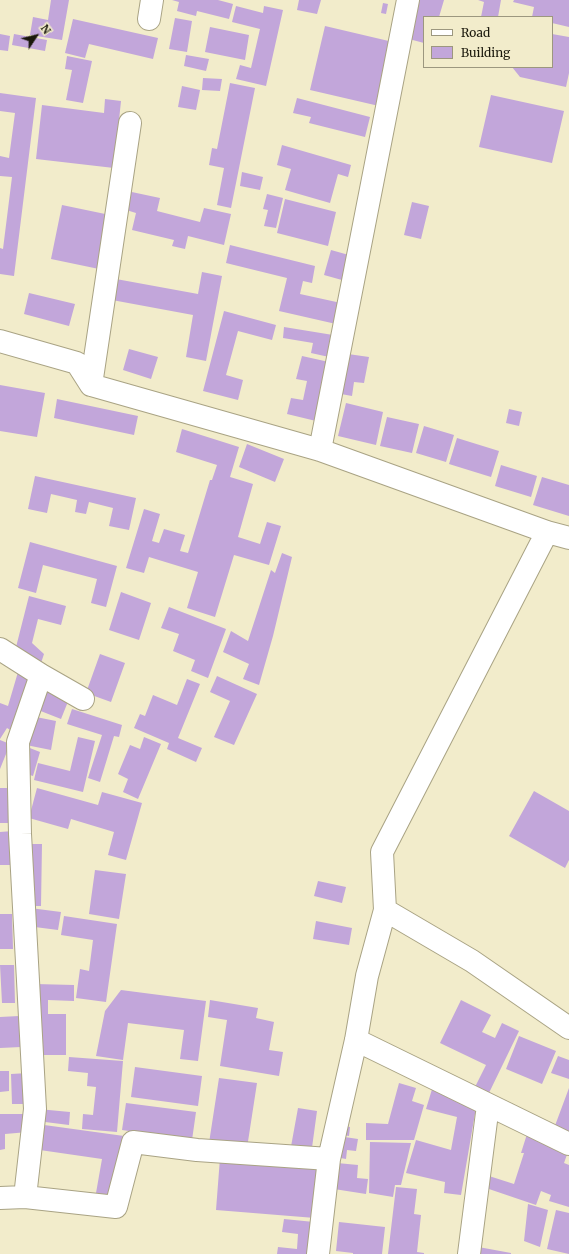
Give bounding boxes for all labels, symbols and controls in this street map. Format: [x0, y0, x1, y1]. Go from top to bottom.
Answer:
north arrow [16, 16, 56, 56]
legend [423, 16, 553, 68]
text: N [38, 22, 54, 37]
text: Road [461, 25, 490, 40]
text: Building [461, 45, 510, 60]

